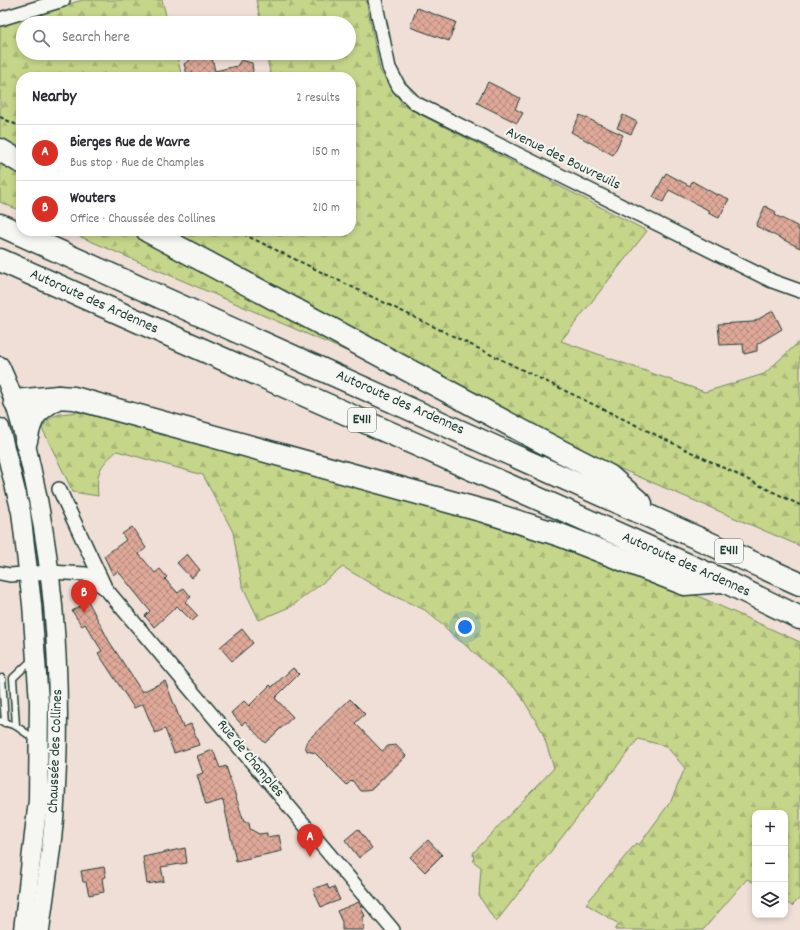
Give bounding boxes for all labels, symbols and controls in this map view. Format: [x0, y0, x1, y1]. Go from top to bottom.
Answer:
search box [16, 16, 356, 60]
icon: search [30, 27, 52, 49]
text: Search here [62, 27, 130, 49]
text: Nearby [32, 86, 76, 110]
text: 2 results [296, 89, 340, 108]
street label: Avenue des Bouvreuils [502, 122, 624, 196]
text: Bierges Rue de Wavre [70, 132, 190, 154]
text: A [41, 143, 49, 162]
text: 150 m [312, 143, 340, 162]
text: Bus stop · Rue de Champles [70, 154, 204, 173]
text: Wouters [70, 188, 116, 210]
text: B [42, 199, 48, 218]
text: 210 m [312, 199, 340, 218]
text: Office · Chaussée des Collines [70, 210, 216, 229]
street label: Autoroute des Ardennes [26, 264, 162, 340]
street label: Autoroute des Ardennes [332, 365, 468, 441]
road number: E411 [348, 408, 376, 432]
street label: Autoroute des Ardennes [618, 527, 754, 603]
road number: E411 [715, 539, 743, 563]
pin: B [71, 580, 97, 613]
your location [455, 617, 475, 637]
street label: Chaussée des Collines [43, 689, 69, 813]
street label: Rue de Champles [211, 715, 289, 803]
map controls [752, 810, 788, 918]
button: + [752, 810, 788, 846]
pin: A [297, 824, 323, 857]
button: − [752, 846, 788, 882]
button: layers [752, 882, 788, 918]

